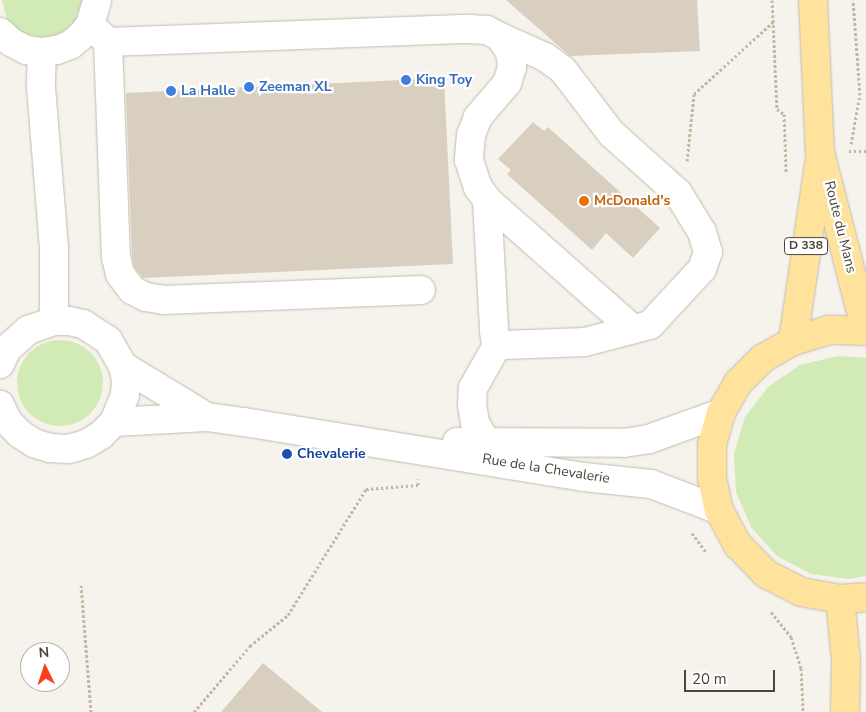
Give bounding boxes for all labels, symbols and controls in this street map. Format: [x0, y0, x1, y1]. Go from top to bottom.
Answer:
place label: King Toy [416, 72, 472, 88]
marker: King Toy [400, 74, 412, 86]
place label: Zeeman XL [259, 79, 332, 95]
marker: Zeeman XL [243, 81, 255, 93]
place label: La Halle [181, 83, 235, 99]
marker: La Halle [165, 85, 177, 97]
street label: Route du Mans [820, 179, 860, 275]
place label: McDonald's [594, 193, 670, 209]
marker: McDonald's [578, 195, 590, 207]
road number: D 338 [784, 237, 828, 256]
place label: Chevalerie [297, 446, 366, 462]
marker: Chevalerie [281, 448, 293, 460]
street label: Rue de la Chevalerie [481, 451, 611, 487]
north arrow [20, 642, 70, 692]
text: N [38, 643, 50, 662]
scale bar [686, 660, 777, 692]
text: 20 m [692, 669, 727, 689]

